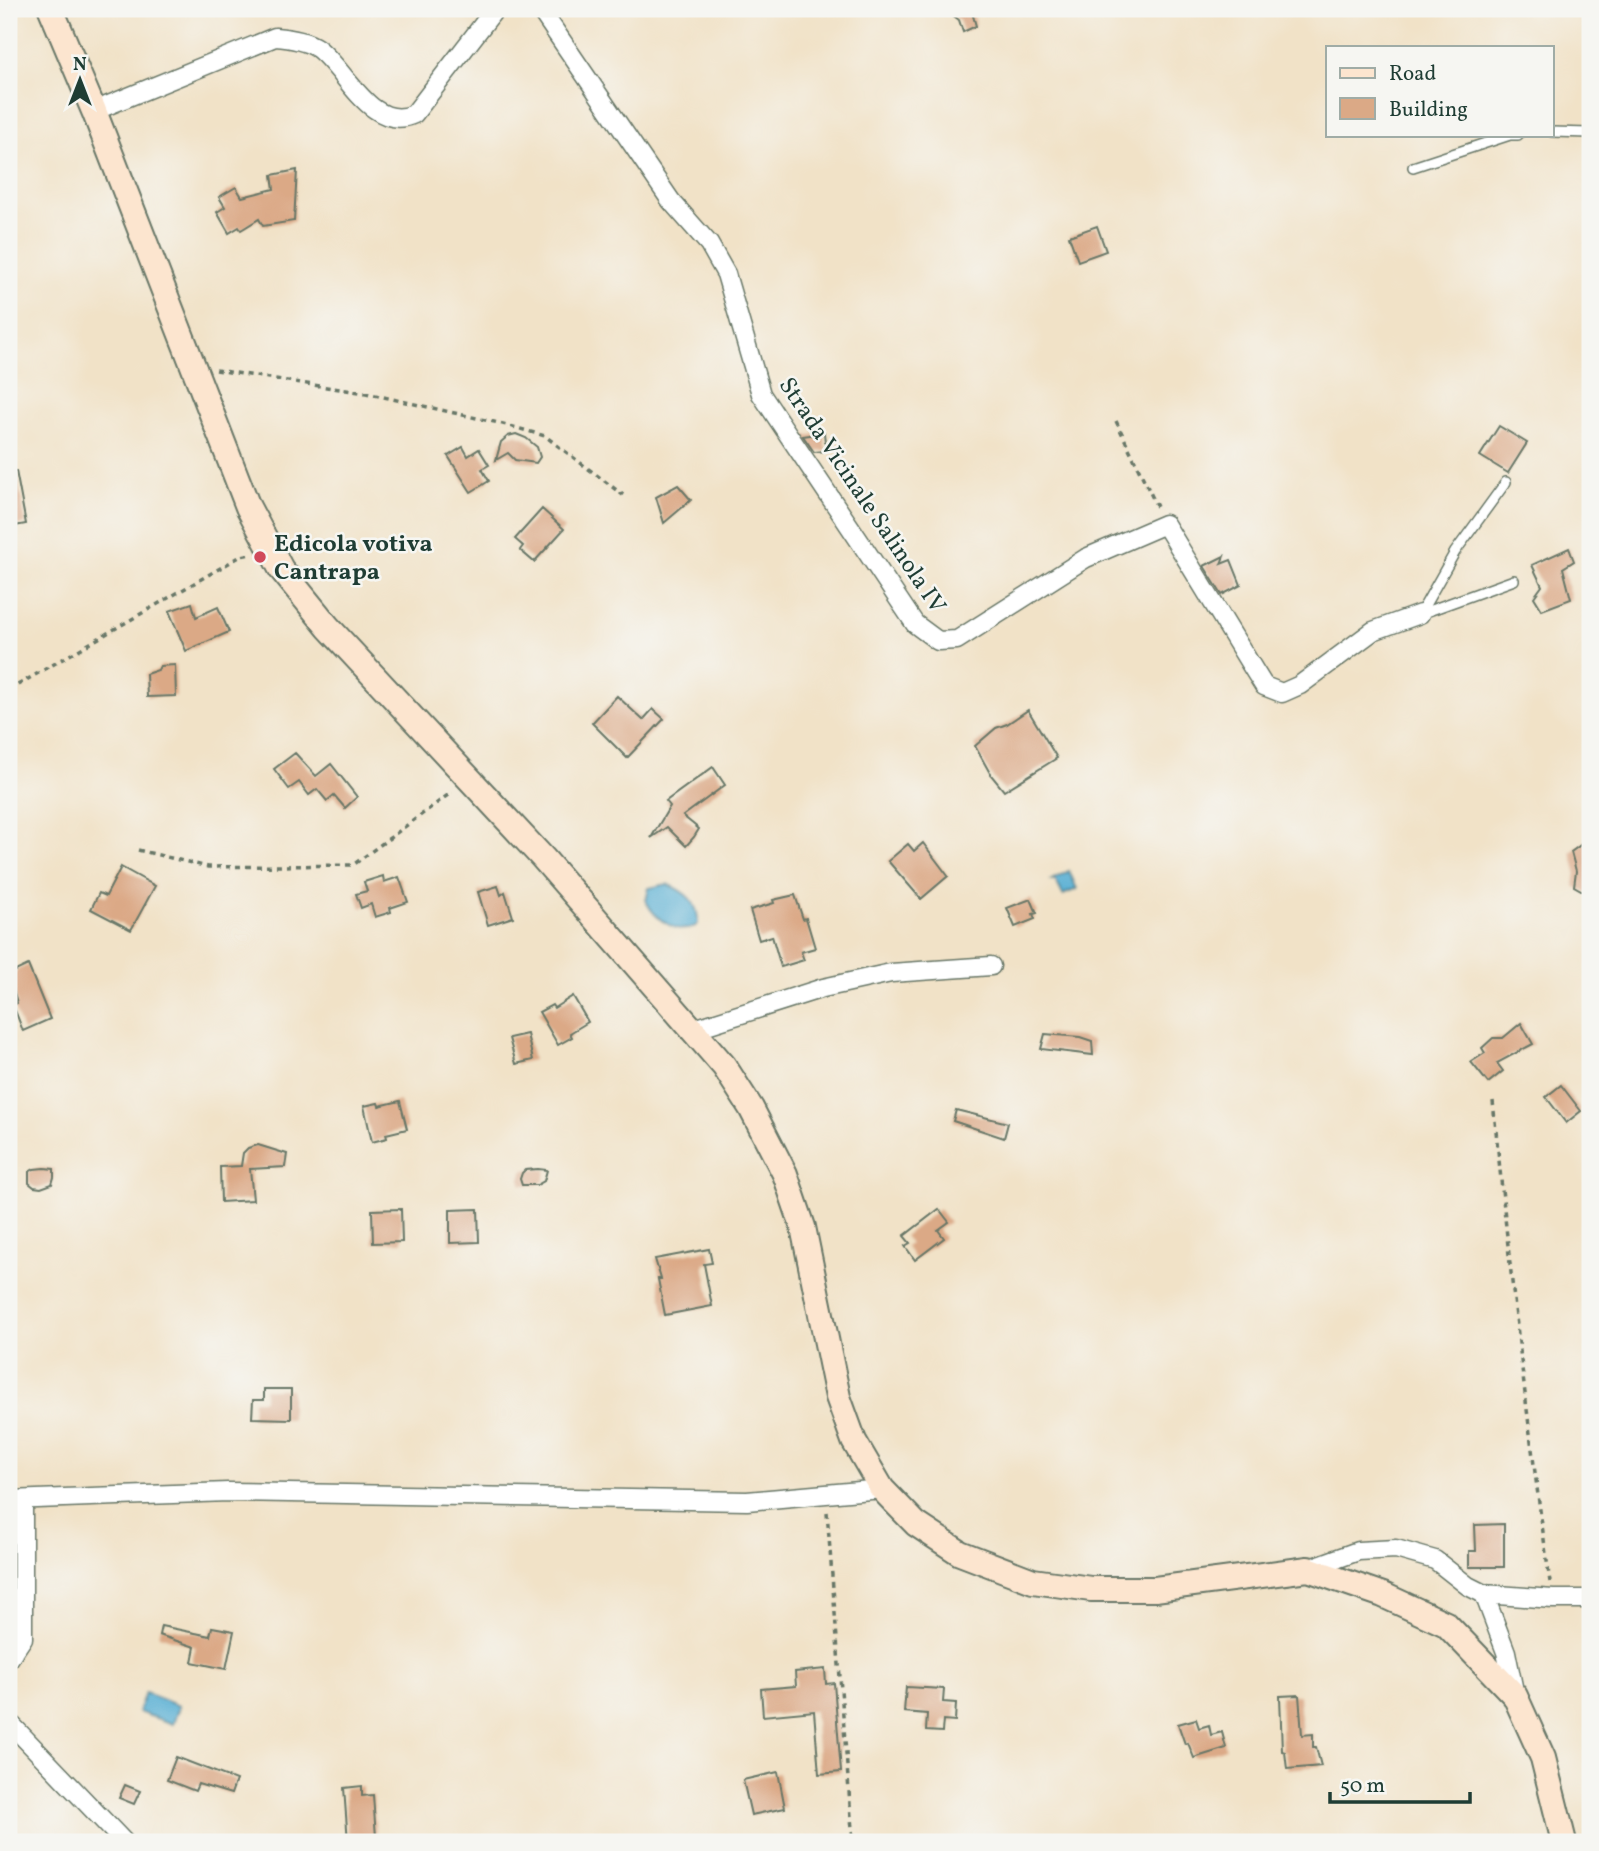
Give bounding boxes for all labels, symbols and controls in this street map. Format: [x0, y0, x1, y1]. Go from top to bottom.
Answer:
north arrow [46, 46, 116, 116]
legend [1326, 46, 1554, 136]
text: N [73, 52, 87, 78]
text: Road [1389, 60, 1436, 89]
text: Building [1389, 96, 1468, 125]
street label: Strada Vicinale Salinola IV [769, 371, 953, 621]
place label: Edicola votiva Cantrapa [274, 528, 433, 590]
marker: Edicola votiva Cantrapa [252, 549, 268, 565]
scale bar [1330, 1760, 1470, 1804]
text: 50 m [1340, 1772, 1385, 1801]

